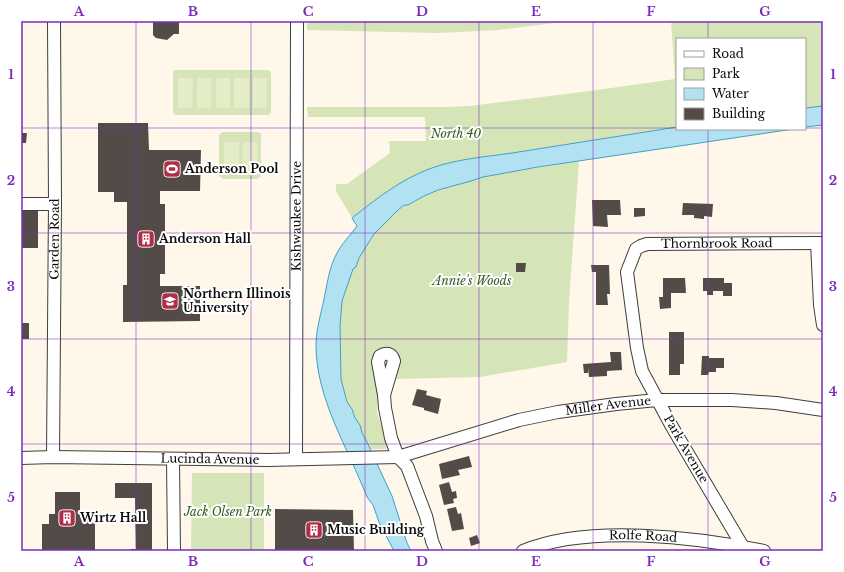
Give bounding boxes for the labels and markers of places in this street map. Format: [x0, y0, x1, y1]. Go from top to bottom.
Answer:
sports icon: Anderson Pool [162, 159, 182, 179]
place label: Anderson Pool [184, 161, 279, 176]
building icon: Anderson Hall [136, 229, 156, 249]
place label: Anderson Hall [158, 231, 252, 246]
place label: Northern Illinois University [183, 286, 291, 315]
school or university icon: Northern Illinois University [160, 291, 180, 311]
building icon: Wirtz Hall [57, 508, 77, 528]
place label: Wirtz Hall [79, 510, 147, 525]
building icon: Music Building [304, 520, 324, 540]
place label: Music Building [327, 522, 425, 537]

